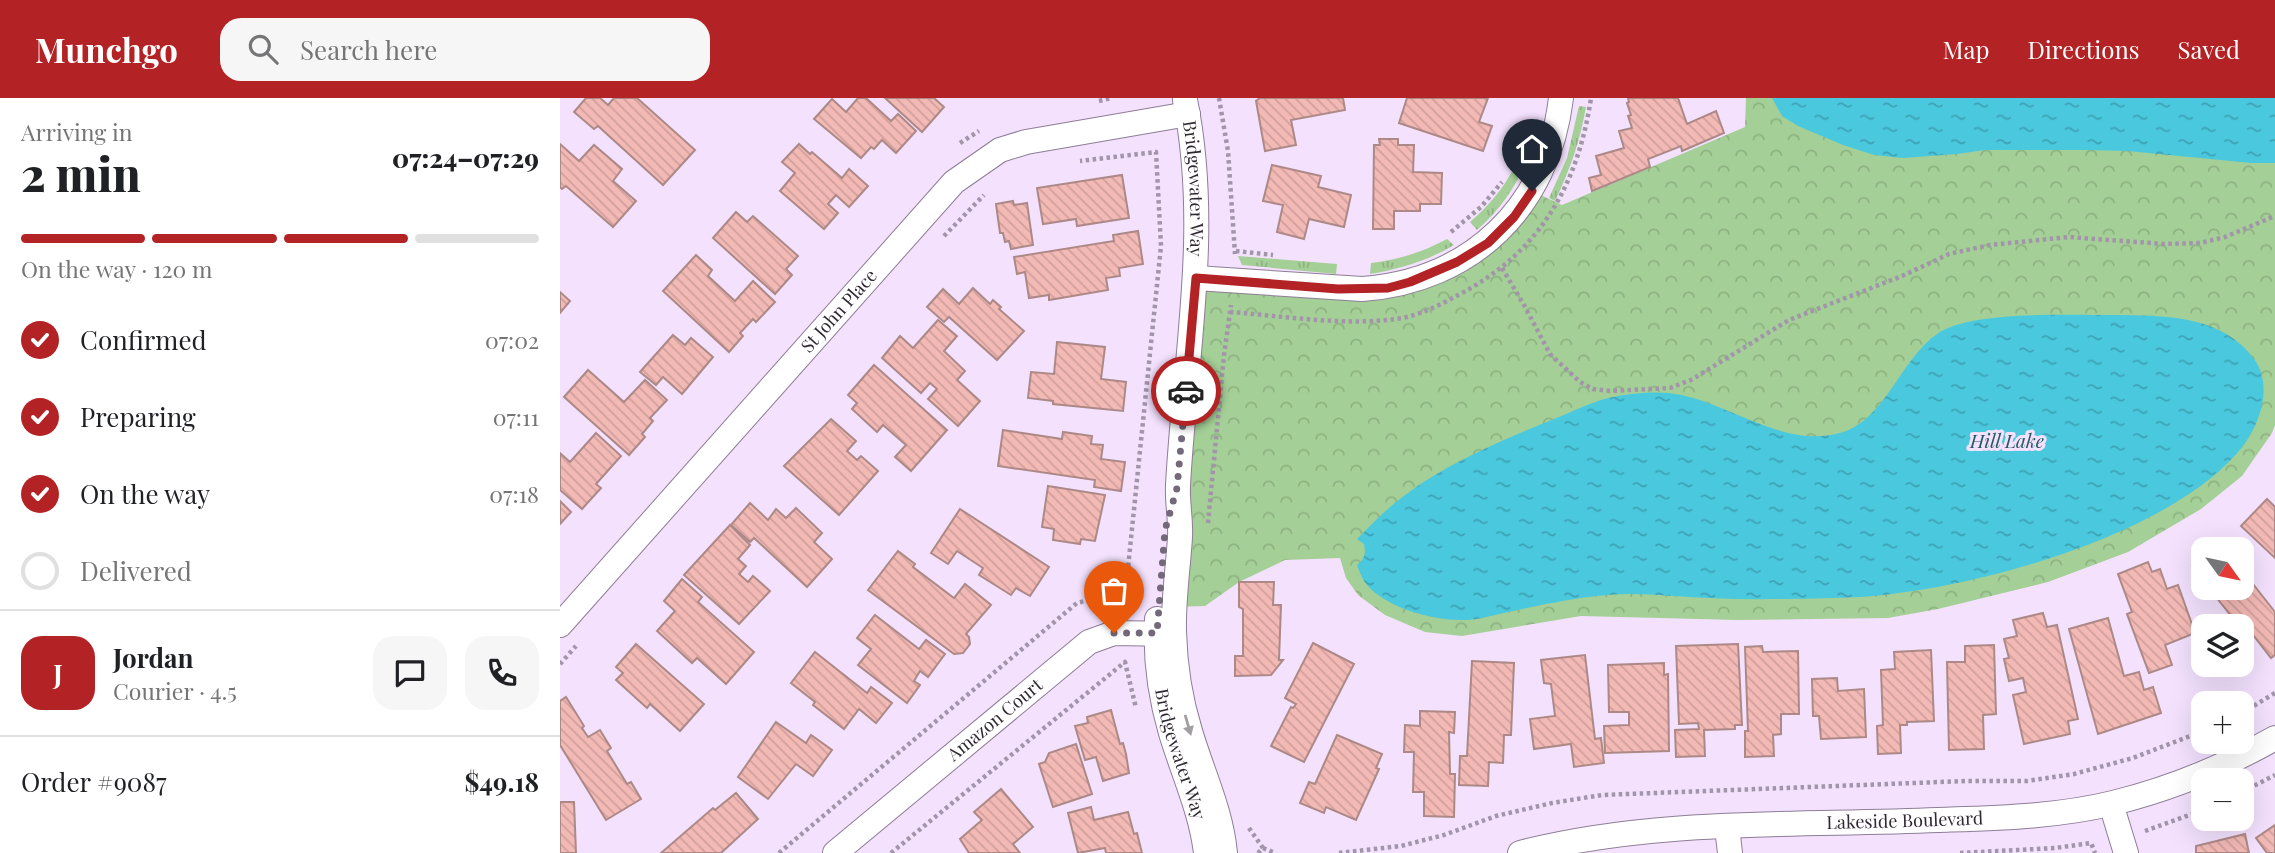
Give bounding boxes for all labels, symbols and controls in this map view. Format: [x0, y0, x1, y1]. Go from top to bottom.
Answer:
search box [220, 18, 710, 81]
text: Munchgo [35, 27, 178, 71]
icon: search [244, 30, 282, 68]
text: Search here [300, 32, 437, 67]
text: Map [1943, 33, 1989, 65]
text: Directions [2027, 33, 2140, 65]
text: Saved [2178, 33, 2240, 65]
text: Arriving in [21, 116, 133, 147]
street label: Bridgewater Way [1178, 119, 1209, 257]
pin [1502, 119, 1562, 191]
icon: home [1513, 130, 1551, 168]
text: 07:24–07:29 [392, 140, 539, 175]
text: 2 min [21, 142, 141, 204]
text: On the way · 120 m [21, 253, 213, 284]
street label: St John Place [795, 264, 882, 357]
icon: check [21, 321, 59, 359]
text: Confirmed [80, 322, 207, 357]
text: 07:02 [485, 324, 539, 355]
courier [1151, 356, 1221, 426]
icon: car [1167, 372, 1205, 410]
icon: check [21, 398, 59, 436]
text: Preparing [80, 399, 196, 434]
text: 07:11 [493, 401, 539, 432]
water label: Hill Lake [1969, 427, 2044, 453]
icon: check [21, 475, 59, 513]
text: On the way [80, 476, 210, 511]
text: 07:18 [489, 478, 539, 509]
north arrow [2191, 537, 2254, 600]
map controls [2191, 537, 2254, 831]
text: Delivered [80, 553, 192, 588]
pin [1084, 561, 1144, 633]
icon: bag [1095, 572, 1133, 610]
button: layers [2191, 614, 2254, 677]
button: chat [373, 636, 447, 710]
button: phone [465, 636, 539, 710]
text: Jordan [113, 640, 193, 675]
text: J [53, 656, 63, 691]
street label: Amazon Court [941, 672, 1048, 767]
text: Courier · 4.5 [113, 675, 237, 706]
street label: Bridgewater Way [1150, 686, 1212, 822]
button: + [2191, 691, 2254, 754]
one-way arrow [1184, 715, 1194, 736]
text: Order #9087 [21, 764, 167, 799]
text: $49.18 [464, 764, 539, 799]
button: − [2191, 768, 2254, 831]
street label: Lakeside Boulevard [1826, 805, 1984, 834]

